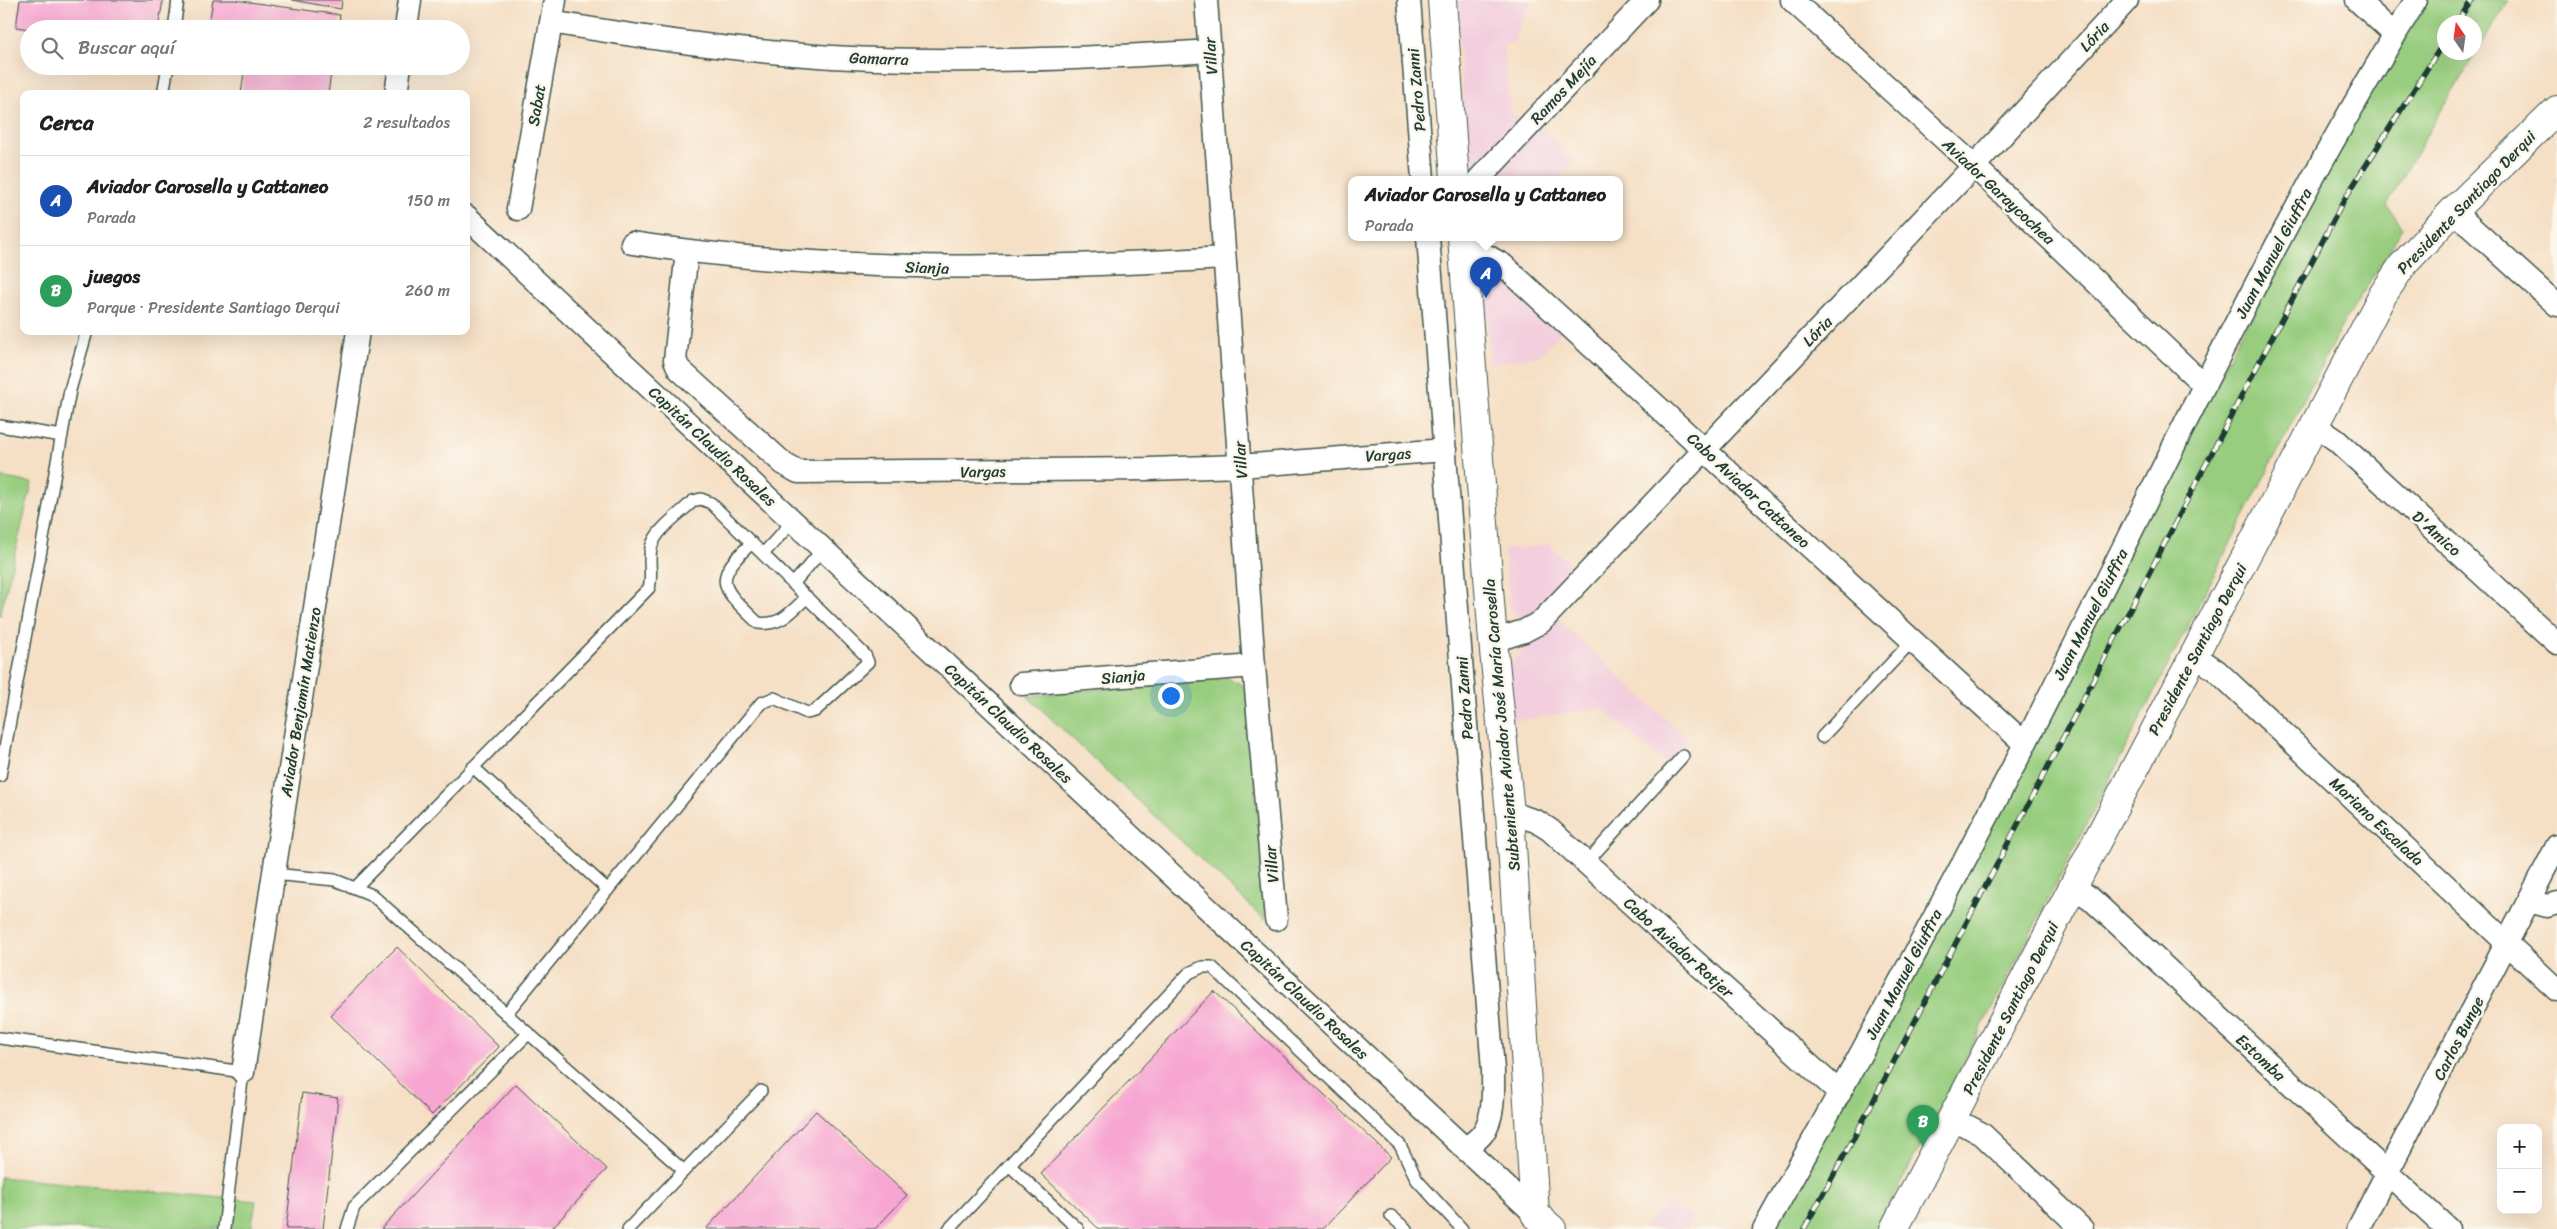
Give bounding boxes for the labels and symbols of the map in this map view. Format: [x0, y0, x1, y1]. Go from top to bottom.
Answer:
street label: Lória [2072, 13, 2117, 59]
north arrow [2437, 15, 2482, 60]
street label: Villar [1195, 35, 1226, 76]
street label: Gamarra [849, 43, 909, 74]
street label: Pedro Zanni [1398, 47, 1435, 133]
street label: Ramos Mejía [1523, 47, 1604, 131]
street label: Sabat [519, 82, 554, 128]
street label: Presidente Santiago Derqui [2389, 123, 2544, 281]
street label: Aviador Garaycochea [1934, 130, 2063, 253]
street label: Juan Manuel Giuffra [2226, 182, 2321, 325]
street label: Sianja [904, 252, 950, 283]
pin: A [1470, 257, 1502, 298]
street label: Lória [1795, 308, 1840, 354]
street label: Capitán Claudio Rosales [641, 379, 784, 515]
street label: Cabo Aviador Cattaneo [1680, 425, 1817, 556]
street label: Vargas [1364, 438, 1412, 471]
street label: Villar [1225, 439, 1256, 480]
street label: Vargas [960, 457, 1007, 486]
street label: D'Amico [2405, 503, 2468, 564]
street label: Juan Manuel Giuffra [2044, 542, 2137, 686]
street label: Presidente Santiago Derqui [2140, 557, 2255, 741]
street label: Subteniente Aviador José María Carosella [1474, 578, 1529, 872]
street label: Aviador Benjamín Matienzo [271, 605, 330, 800]
street label: Pedro Zanni [1447, 655, 1482, 741]
street label: Capitán Claudio Rosales [937, 656, 1080, 792]
street label: Sianja [1100, 660, 1146, 693]
your location [1158, 683, 1184, 709]
street label: Mariano Escalada [2322, 769, 2431, 873]
street label: Villar [1255, 843, 1288, 884]
street label: Cabo Aviador Rotjer [1617, 889, 1742, 1006]
street label: Juan Manuel Giuffra [1856, 903, 1951, 1046]
street label: Presidente Santiago Derqui [1954, 916, 2067, 1100]
street label: Capitán Claudio Rosales [1233, 932, 1376, 1068]
street label: Carlos Bunge [2425, 991, 2492, 1086]
street label: Estomba [2229, 1026, 2293, 1089]
pin: B [1907, 1105, 1939, 1146]

